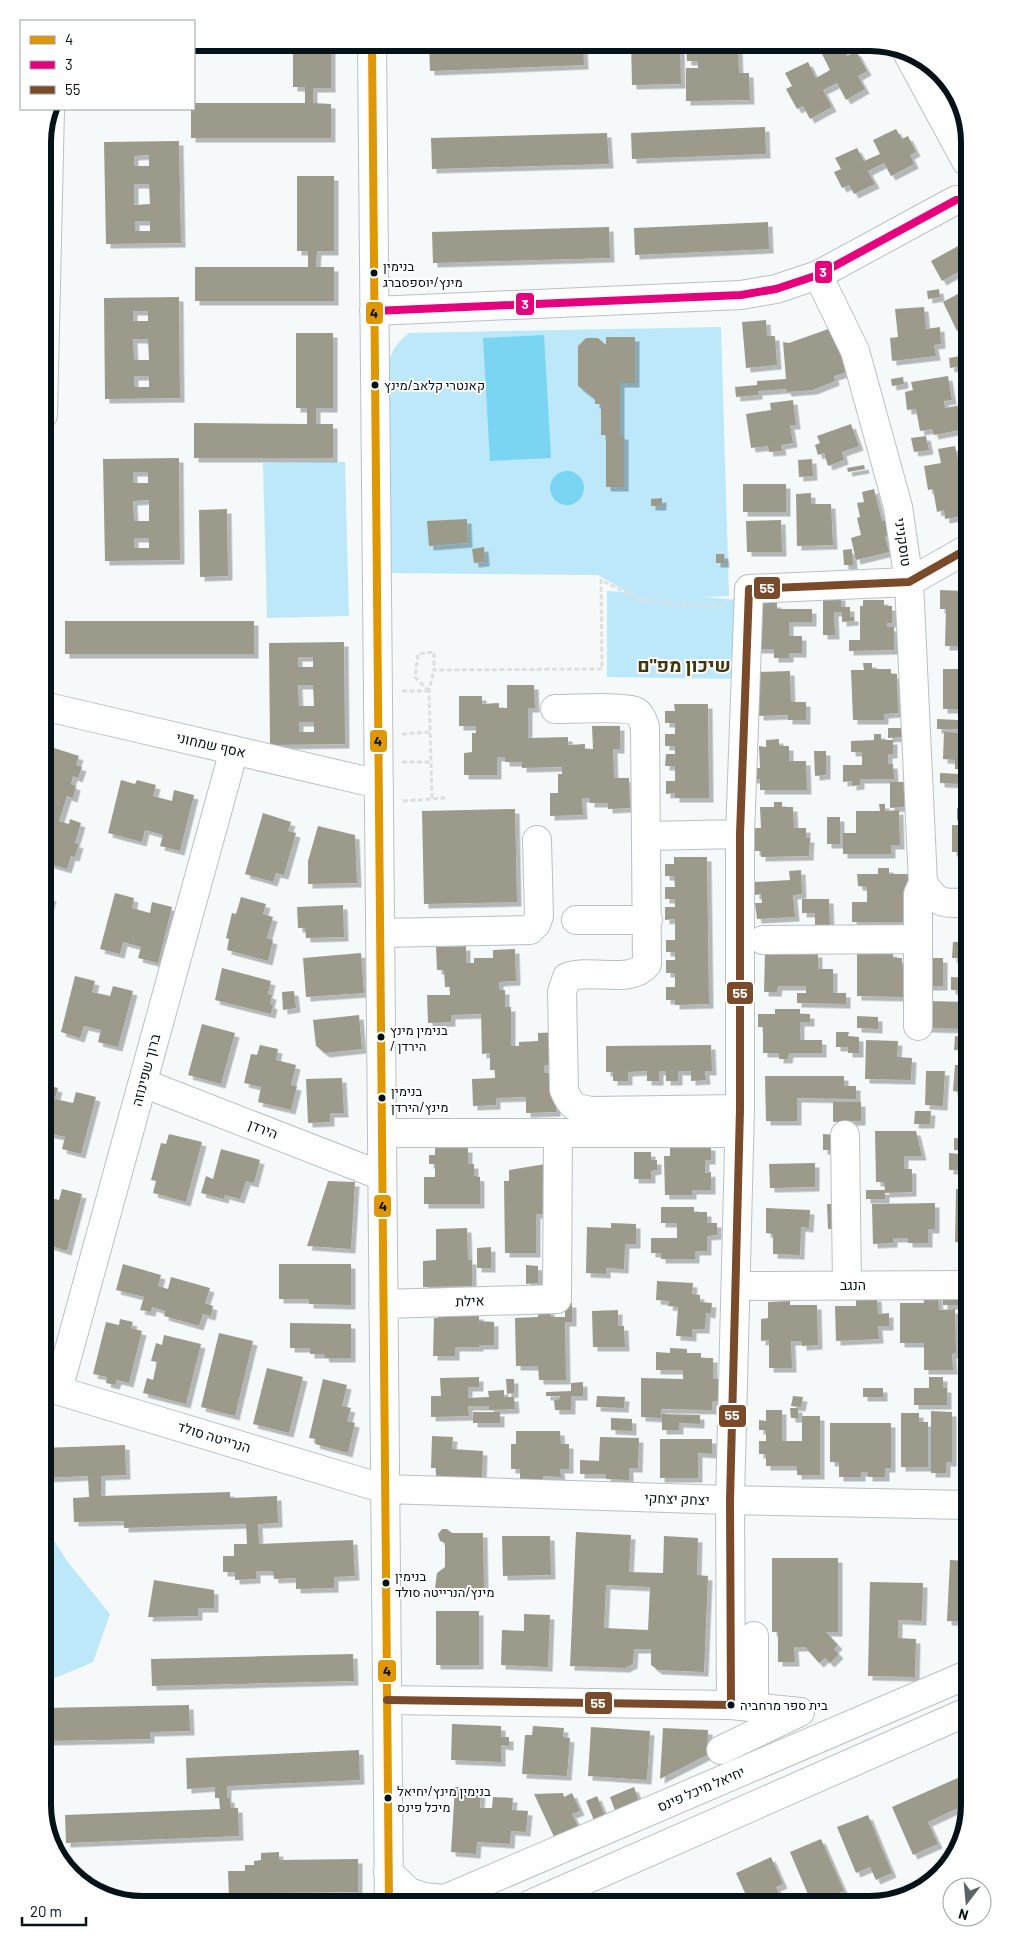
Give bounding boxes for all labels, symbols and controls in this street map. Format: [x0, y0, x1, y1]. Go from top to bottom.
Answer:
legend [20, 20, 195, 110]
text: 4 [65, 30, 73, 48]
text: 3 [65, 55, 73, 73]
text: 55 [65, 80, 80, 98]
place label: בנימין מינץ/יוספסברג [383, 258, 463, 290]
line badge: 3 [814, 260, 833, 284]
text: 3 [819, 263, 827, 280]
marker: בנימין מינץ/יוספסברג [369, 268, 379, 278]
line badge: 3 [515, 292, 535, 316]
text: 3 [521, 295, 529, 312]
line badge: 4 [365, 301, 384, 325]
text: 4 [370, 304, 378, 321]
place label: קאנטרי קלאב/מינץ [384, 377, 485, 393]
marker: קאנטרי קלאב/מינץ [370, 380, 380, 390]
street label: טוסקניני [892, 516, 915, 567]
line badge: 55 [753, 576, 781, 600]
text: 55 [759, 579, 775, 596]
district label: שיכון מפ"ם [637, 653, 731, 676]
street label: אסף שמחוני [175, 728, 248, 761]
line badge: 4 [369, 729, 388, 753]
text: 4 [374, 732, 382, 749]
line badge: 55 [726, 981, 754, 1005]
text: 55 [732, 984, 748, 1001]
place label: בנימין מינץ / הירדן [390, 1022, 448, 1054]
street label: ברוך שפינוזה [128, 1031, 164, 1108]
marker: בנימין מינץ / הירדן [376, 1032, 386, 1042]
place label: בנימין מינץ/הירדן [391, 1083, 449, 1115]
marker: בנימין מינץ/הירדן [377, 1093, 387, 1103]
street label: הירדן [246, 1115, 281, 1142]
line badge: 4 [373, 1194, 392, 1218]
text: 4 [379, 1197, 387, 1214]
street label: הנגב [840, 1276, 866, 1293]
street label: אילת [455, 1291, 485, 1310]
line badge: 55 [718, 1404, 747, 1428]
text: 55 [724, 1406, 740, 1423]
street label: הנרייטה סולד [175, 1417, 253, 1456]
street label: יצחק יצחקי [644, 1489, 710, 1508]
place label: בנימין מינץ/הנרייטה סולד [395, 1568, 494, 1600]
marker: בנימין מינץ/הנרייטה סולד [381, 1578, 391, 1588]
line badge: 4 [377, 1659, 397, 1683]
text: 4 [383, 1662, 391, 1679]
line badge: 55 [584, 1691, 613, 1715]
text: 55 [590, 1694, 606, 1711]
place label: בית ספר מרחביה [740, 1697, 828, 1713]
marker: בית ספר מרחביה [726, 1700, 736, 1710]
street label: יחיאל מיכל פינס [654, 1762, 747, 1815]
place label: בנימין מינץ/יחיאל מיכל פינס [397, 1783, 491, 1815]
marker: בנימין מינץ/יחיאל מיכל פינס [383, 1793, 393, 1803]
north arrow [942, 1877, 992, 1927]
scale bar [22, 1894, 86, 1926]
text: 20 m [30, 1902, 62, 1920]
text: N [956, 1906, 970, 1924]

